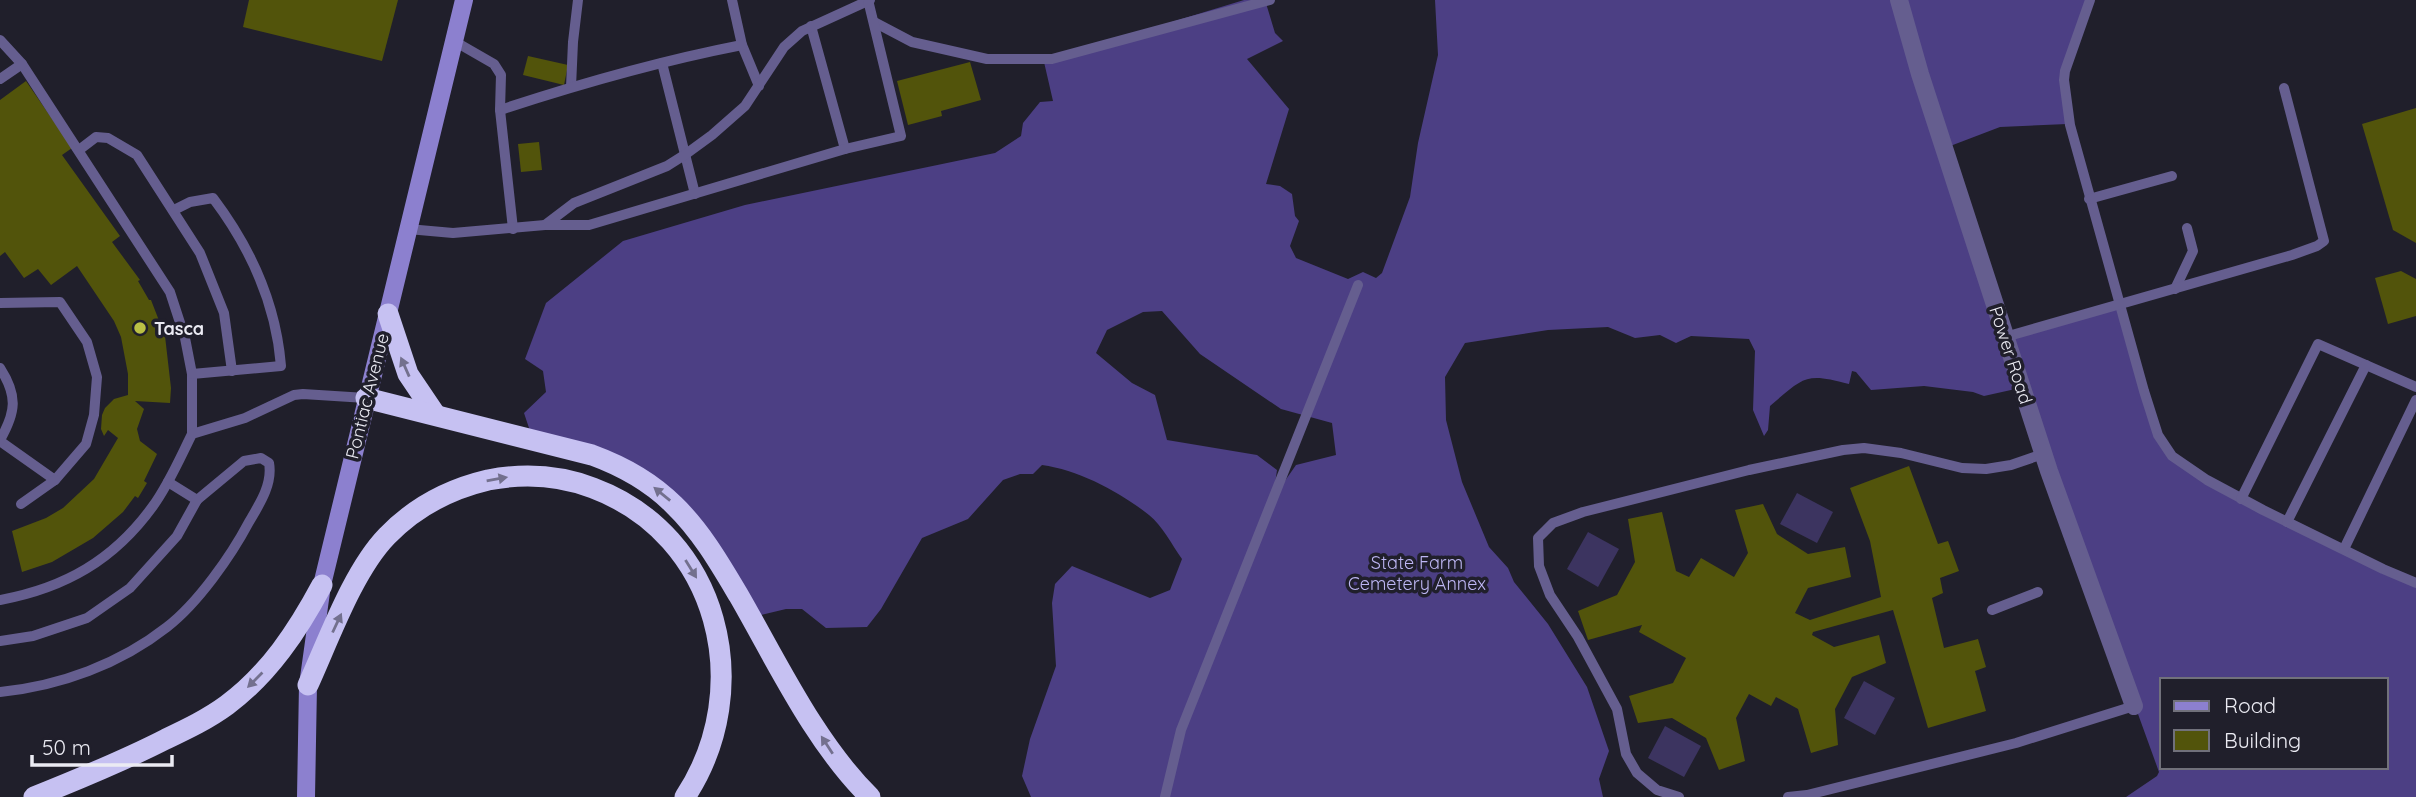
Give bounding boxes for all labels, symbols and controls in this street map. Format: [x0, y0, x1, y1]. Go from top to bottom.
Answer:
street label: Power Road [1984, 303, 2038, 407]
place label: Tasca [154, 317, 204, 340]
marker: Tasca [132, 320, 148, 336]
street label: Pontiac Avenue [340, 331, 394, 461]
one-way arrow [399, 357, 411, 377]
one-way arrow [486, 473, 508, 484]
one-way arrow [653, 487, 671, 502]
park label: State Farm Cemetery Annex [1348, 551, 1486, 595]
one-way arrow [685, 559, 698, 579]
one-way arrow [331, 613, 343, 633]
one-way arrow [247, 671, 263, 688]
legend [2160, 678, 2388, 769]
text: Road [2224, 692, 2276, 718]
scale bar [32, 724, 172, 768]
text: Building [2224, 727, 2301, 753]
text: 50 m [42, 734, 91, 760]
one-way arrow [820, 735, 833, 754]

